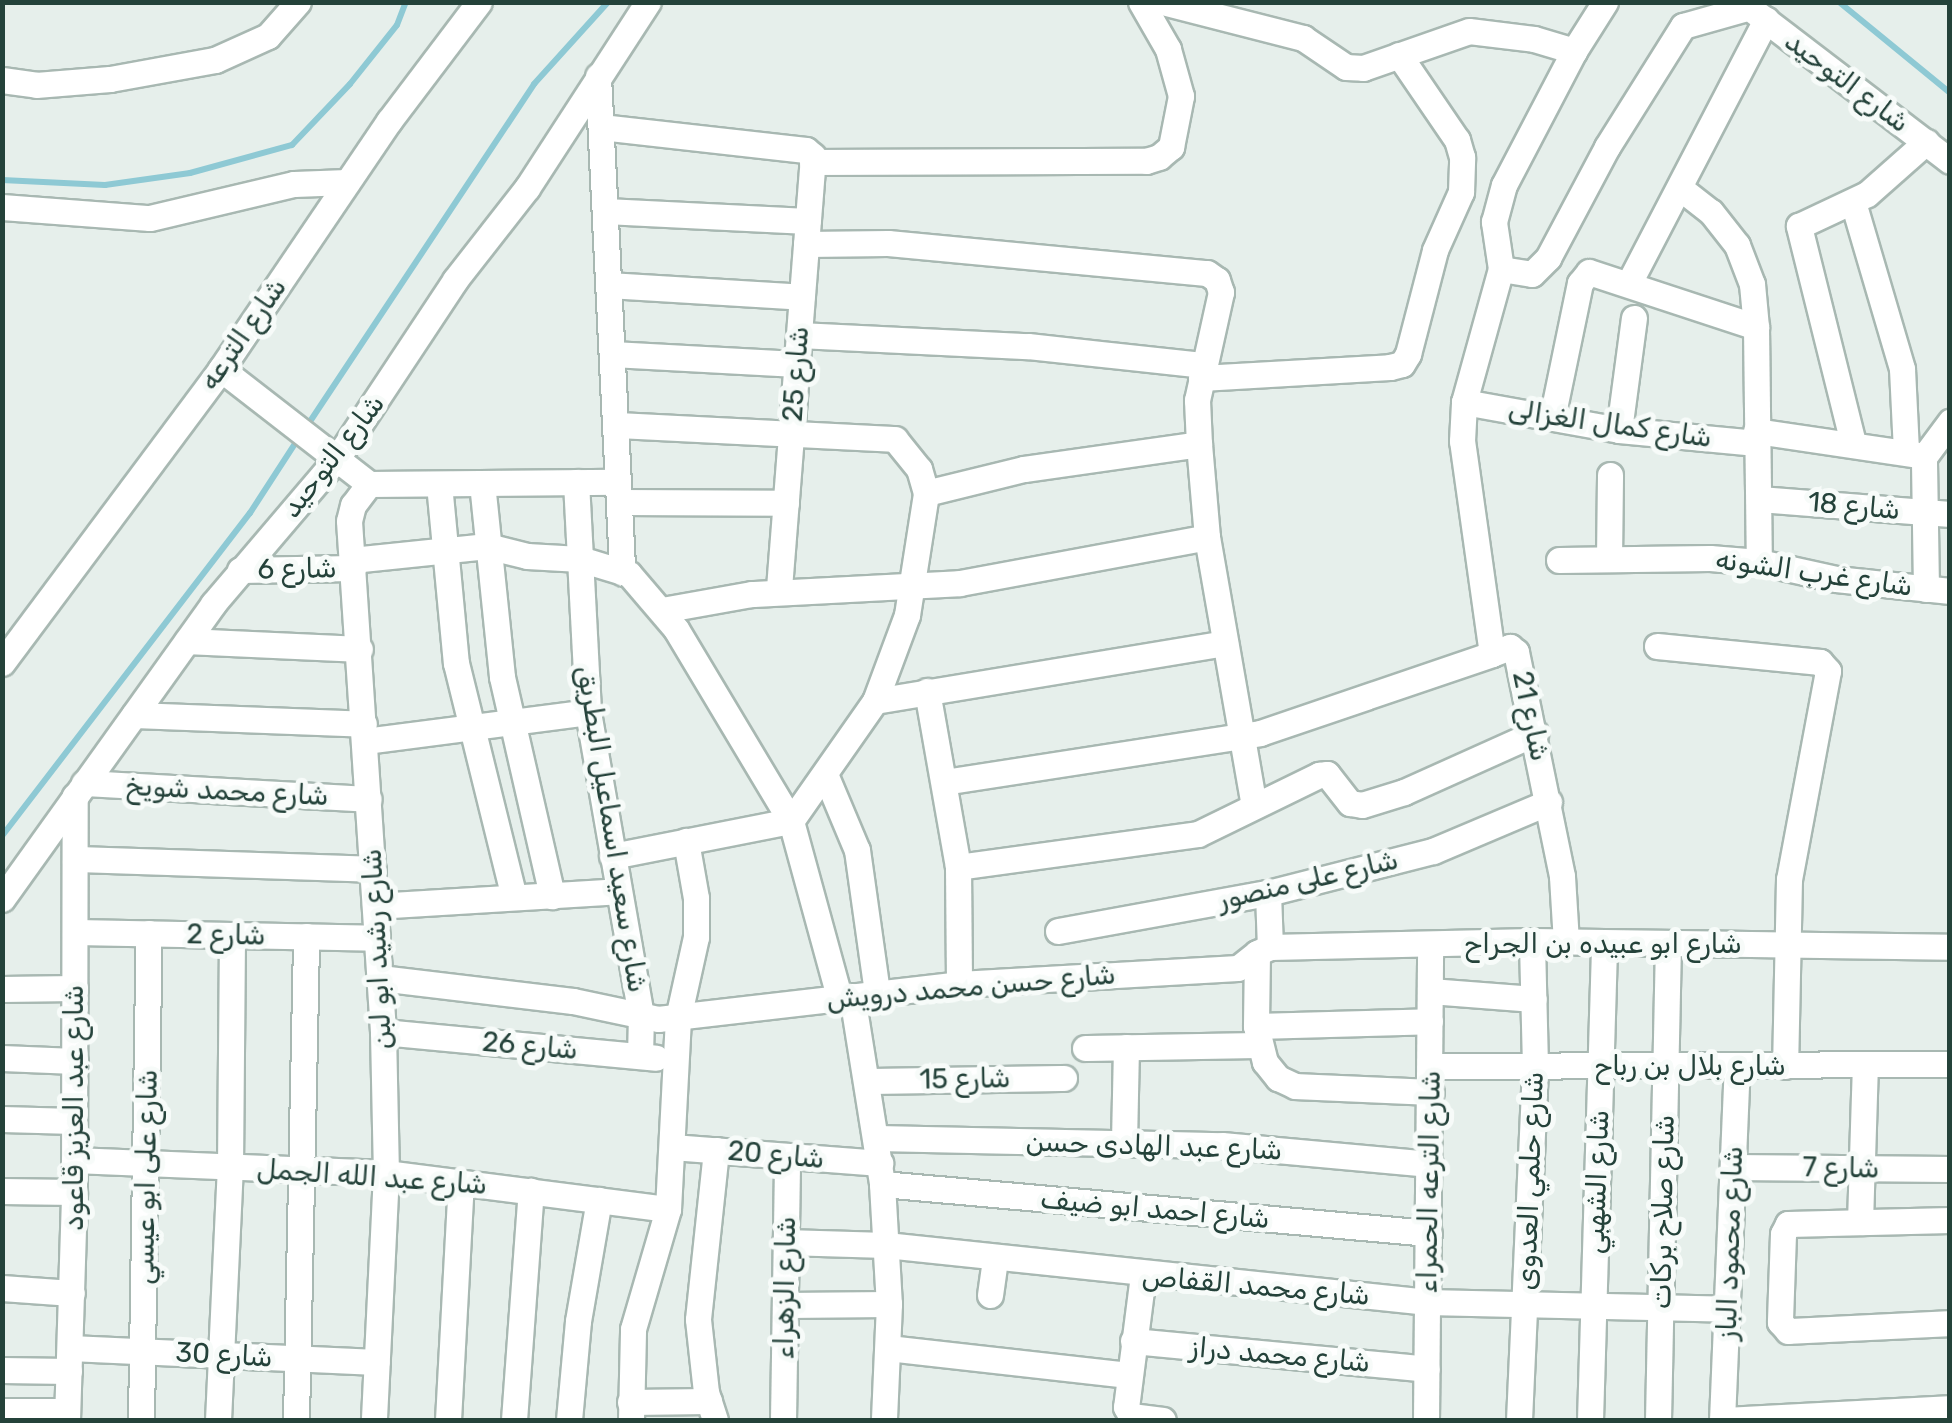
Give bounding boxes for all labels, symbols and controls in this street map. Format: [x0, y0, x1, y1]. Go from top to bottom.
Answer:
street label: شارع التوحيد [1778, 24, 1916, 140]
street label: شارع الترعه [192, 271, 294, 397]
street label: شارع 25 [776, 325, 816, 423]
street label: شارع التوحيد [274, 387, 392, 525]
street label: شارع كمال الغزالى [1506, 393, 1714, 455]
street label: شارع 18 [1806, 485, 1902, 527]
street label: شارع غرب الشونه [1713, 543, 1915, 603]
street label: شارع 6 [257, 552, 337, 586]
street label: شارع سعيد اسماعيل البطريق [570, 663, 654, 995]
street label: شارع 21 [1505, 668, 1557, 764]
street label: شارع محمد شويخ [125, 769, 329, 813]
street label: شارع على منصور [1214, 843, 1402, 917]
street label: شارع رشيد ابو لبن [355, 848, 399, 1050]
street label: شارع 2 [186, 918, 266, 952]
street label: شارع ابو عبيده بن الجراح [1464, 927, 1742, 961]
street label: شارع حسن محمد درويش [825, 958, 1117, 1016]
street label: شارع عبد العزيز قاعود [57, 985, 91, 1231]
street label: شارع 26 [481, 1025, 579, 1067]
street label: شارع بلال بن رباح [1594, 1049, 1786, 1083]
street label: شارع 15 [919, 1061, 1011, 1097]
street label: شارع على ابو عيسي [127, 1069, 165, 1285]
street label: شارع الترعه الحمراء [1410, 1070, 1448, 1294]
street label: شارع حلمي العدوى [1509, 1071, 1551, 1291]
street label: شارع الشهبي [1578, 1109, 1616, 1255]
street label: شارع صلاح بركات [1645, 1114, 1681, 1310]
street label: شارع عبد الهادى حسن [1025, 1125, 1283, 1167]
street label: شارع 20 [726, 1134, 826, 1176]
street label: شارع محمود الباز [1710, 1145, 1750, 1341]
street label: شارع 7 [1802, 1151, 1880, 1185]
street label: شارع عبد الله الجمل [256, 1152, 488, 1202]
street label: شارع احمد ابو ضيف [1039, 1182, 1271, 1236]
street label: شارع الزهراء [767, 1216, 803, 1360]
street label: شارع محمد القفاص [1141, 1259, 1371, 1313]
street label: شارع محمد دراز [1188, 1330, 1372, 1380]
street label: شارع 30 [175, 1336, 273, 1374]

